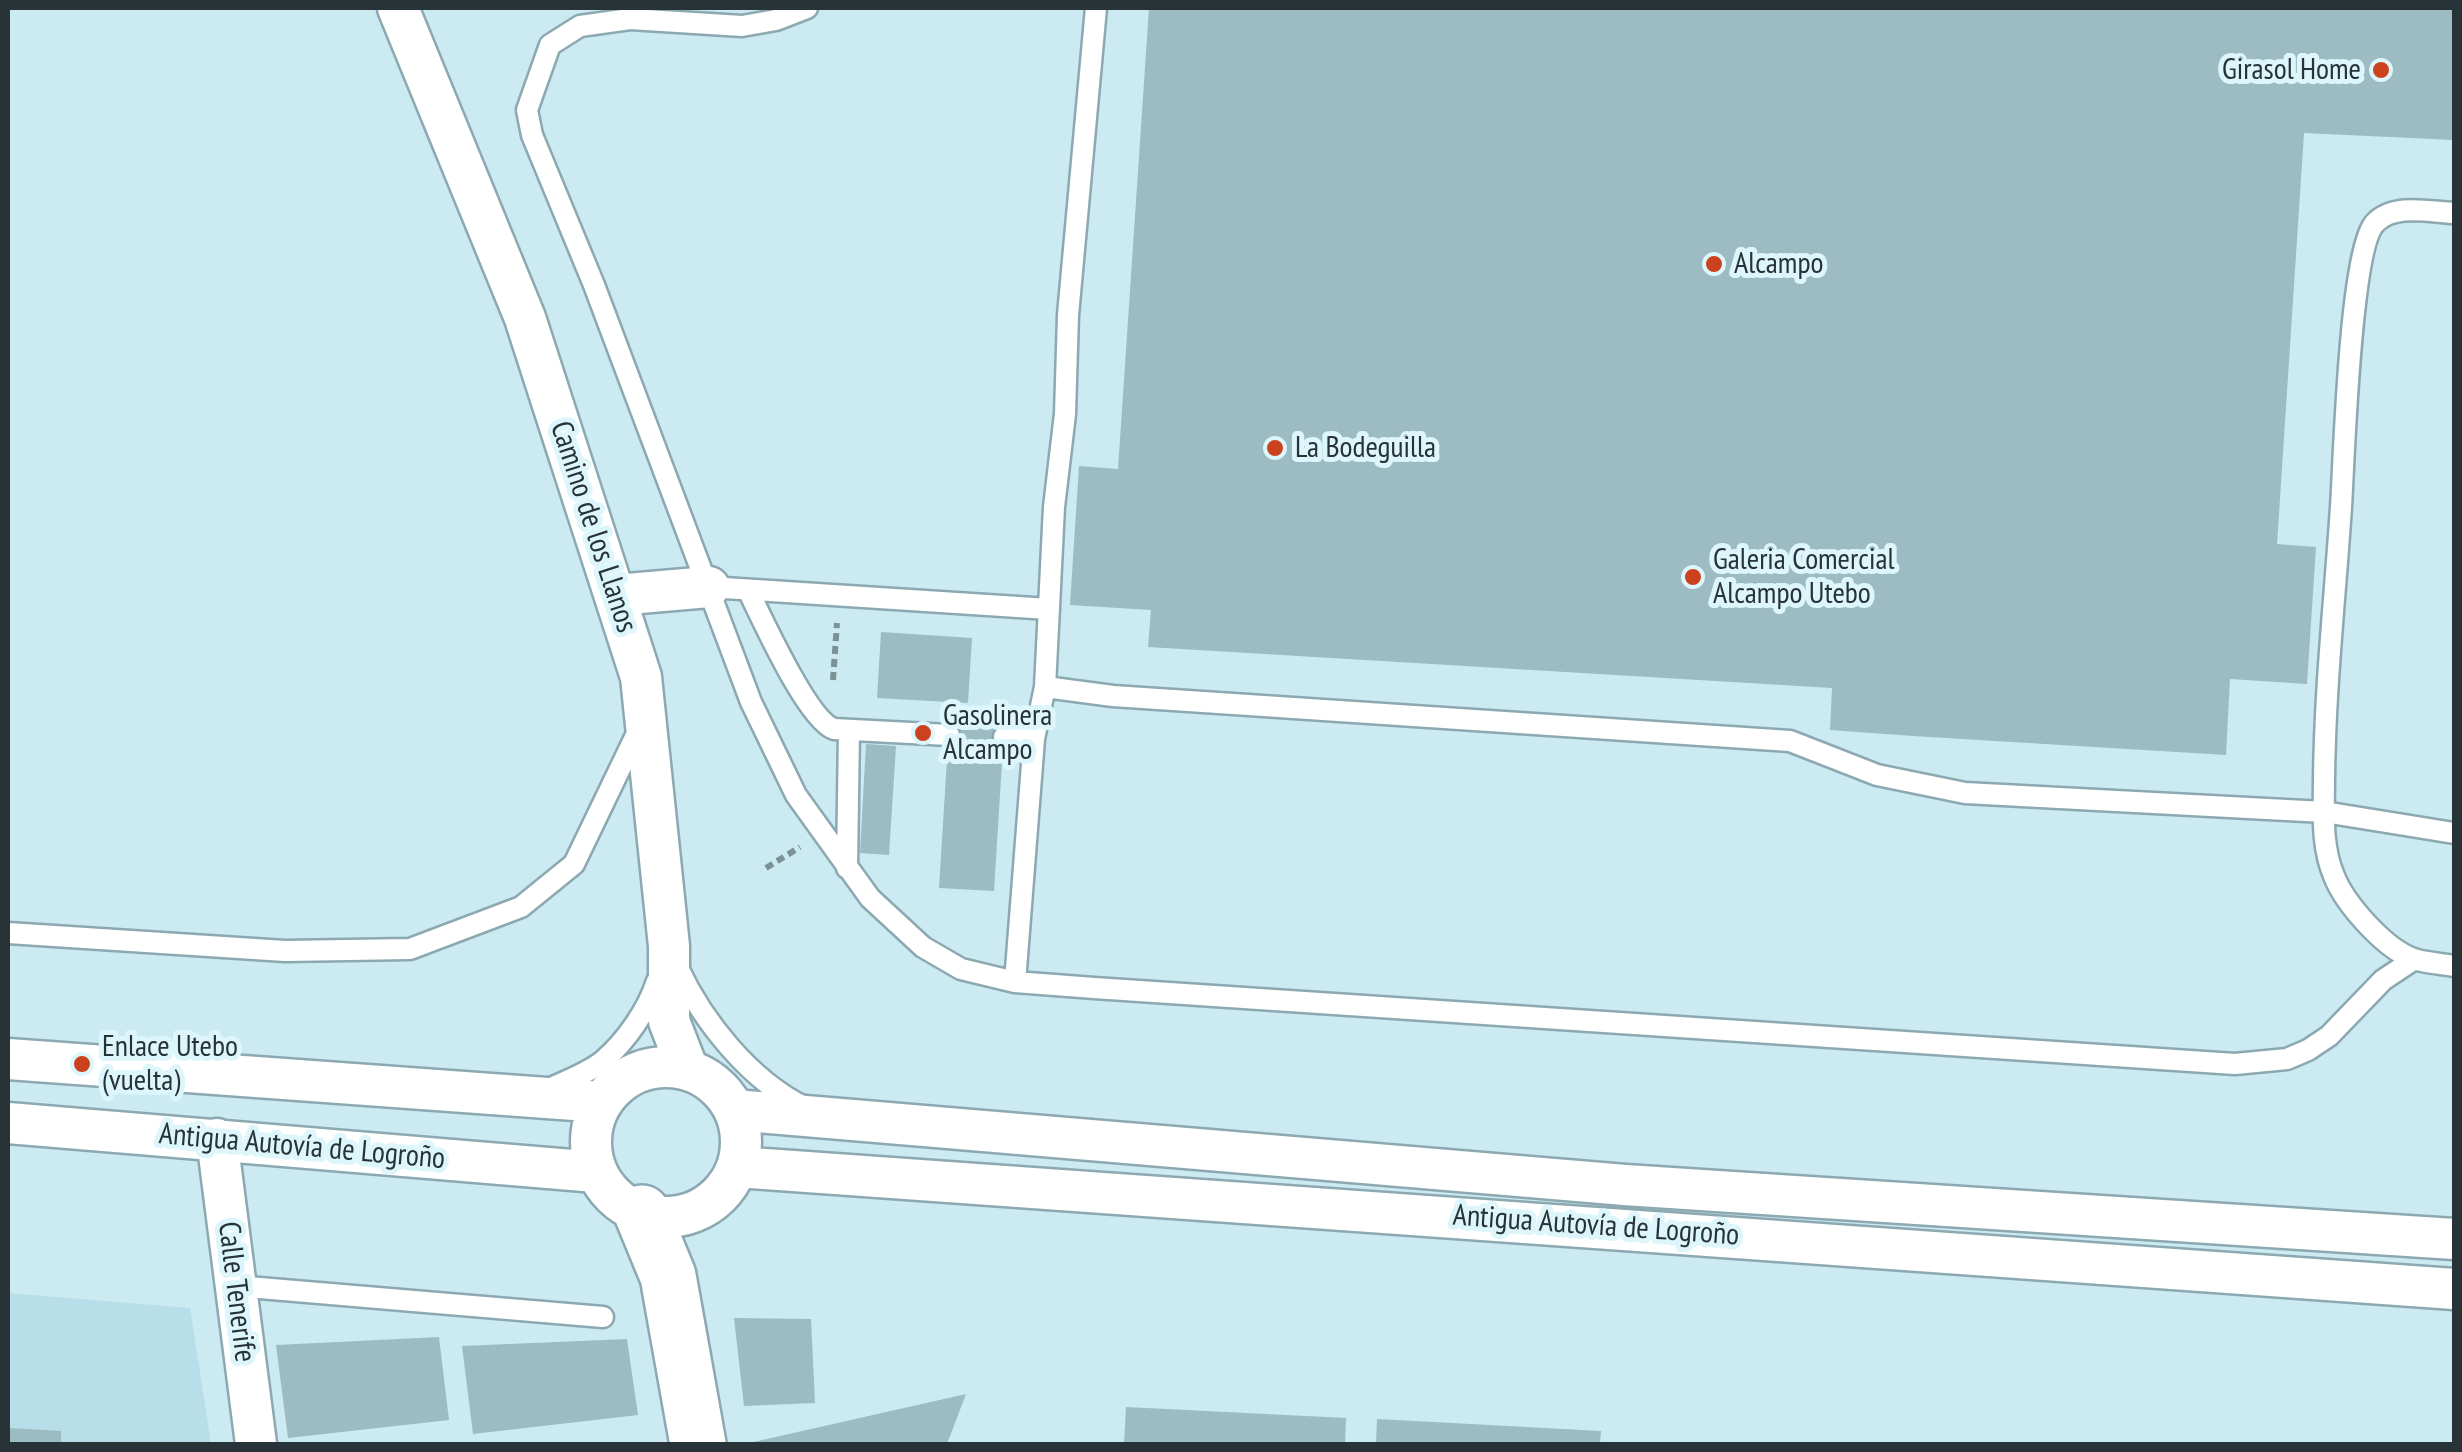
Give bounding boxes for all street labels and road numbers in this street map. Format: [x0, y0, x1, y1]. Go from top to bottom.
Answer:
street label: Camino de los Llanos [542, 417, 644, 637]
street label: Antigua Autovía de Logroño [158, 1117, 446, 1177]
street label: Antigua Autovía de Logroño [1452, 1198, 1740, 1254]
street label: Calle Tenerife [210, 1220, 262, 1364]

